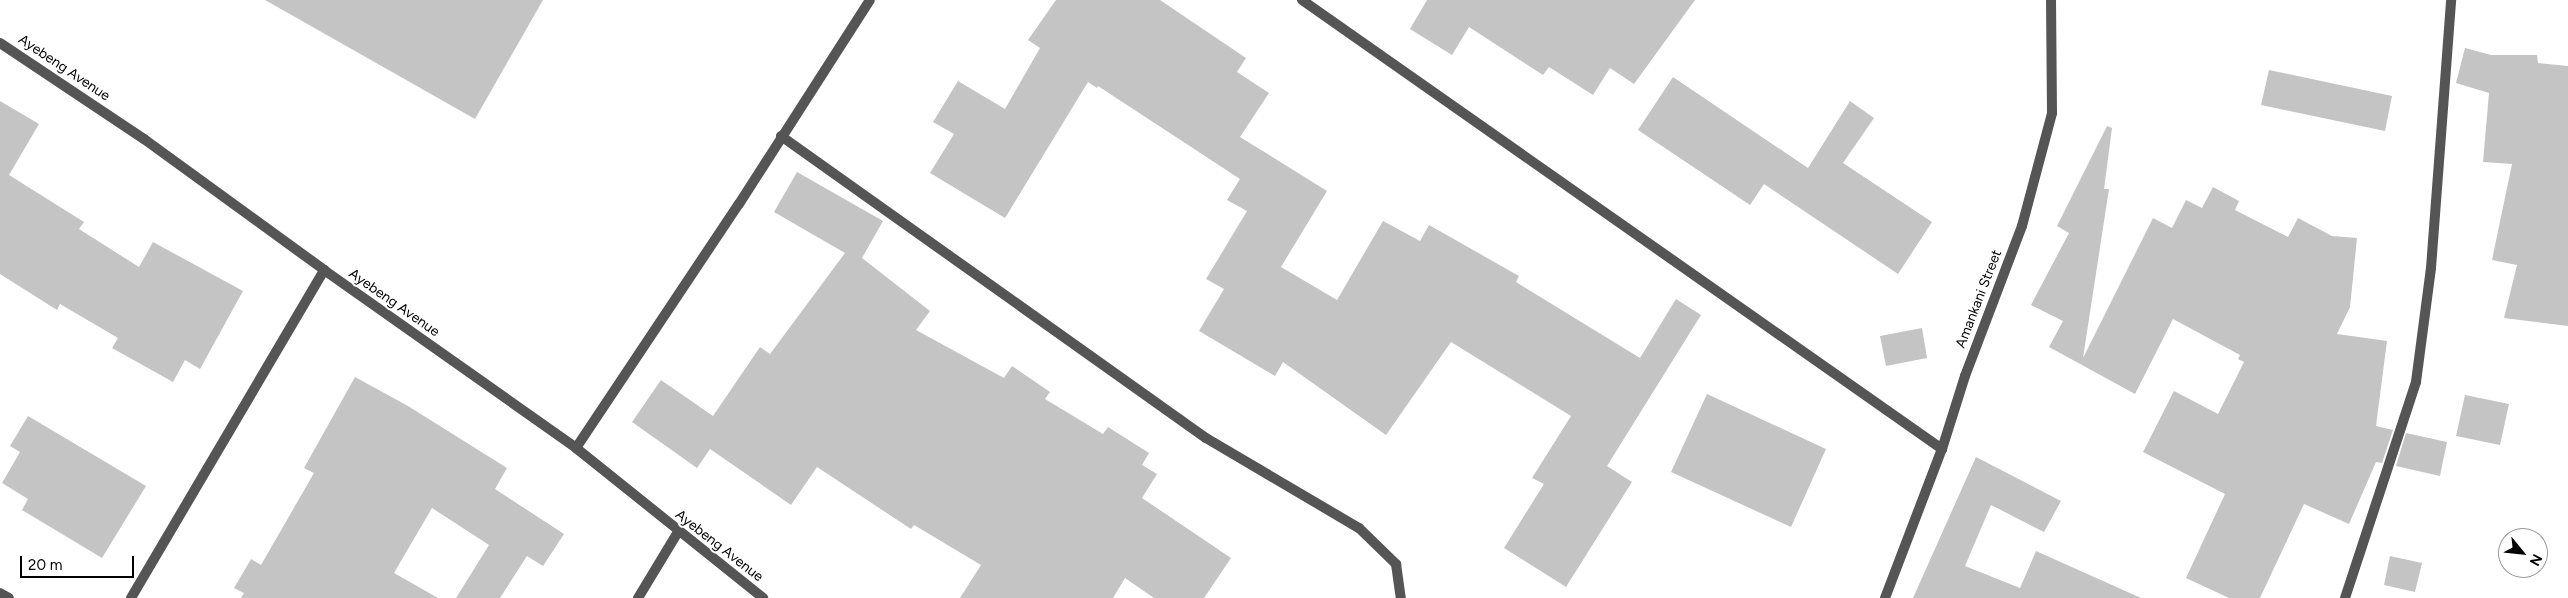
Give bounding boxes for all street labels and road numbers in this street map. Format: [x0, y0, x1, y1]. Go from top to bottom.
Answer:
street label: Ayebeng Avenue [15, 31, 113, 105]
street label: Amankani Street [1953, 248, 2005, 350]
street label: Ayebeng Avenue [345, 265, 443, 341]
street label: Ayebeng Avenue [672, 506, 766, 586]

